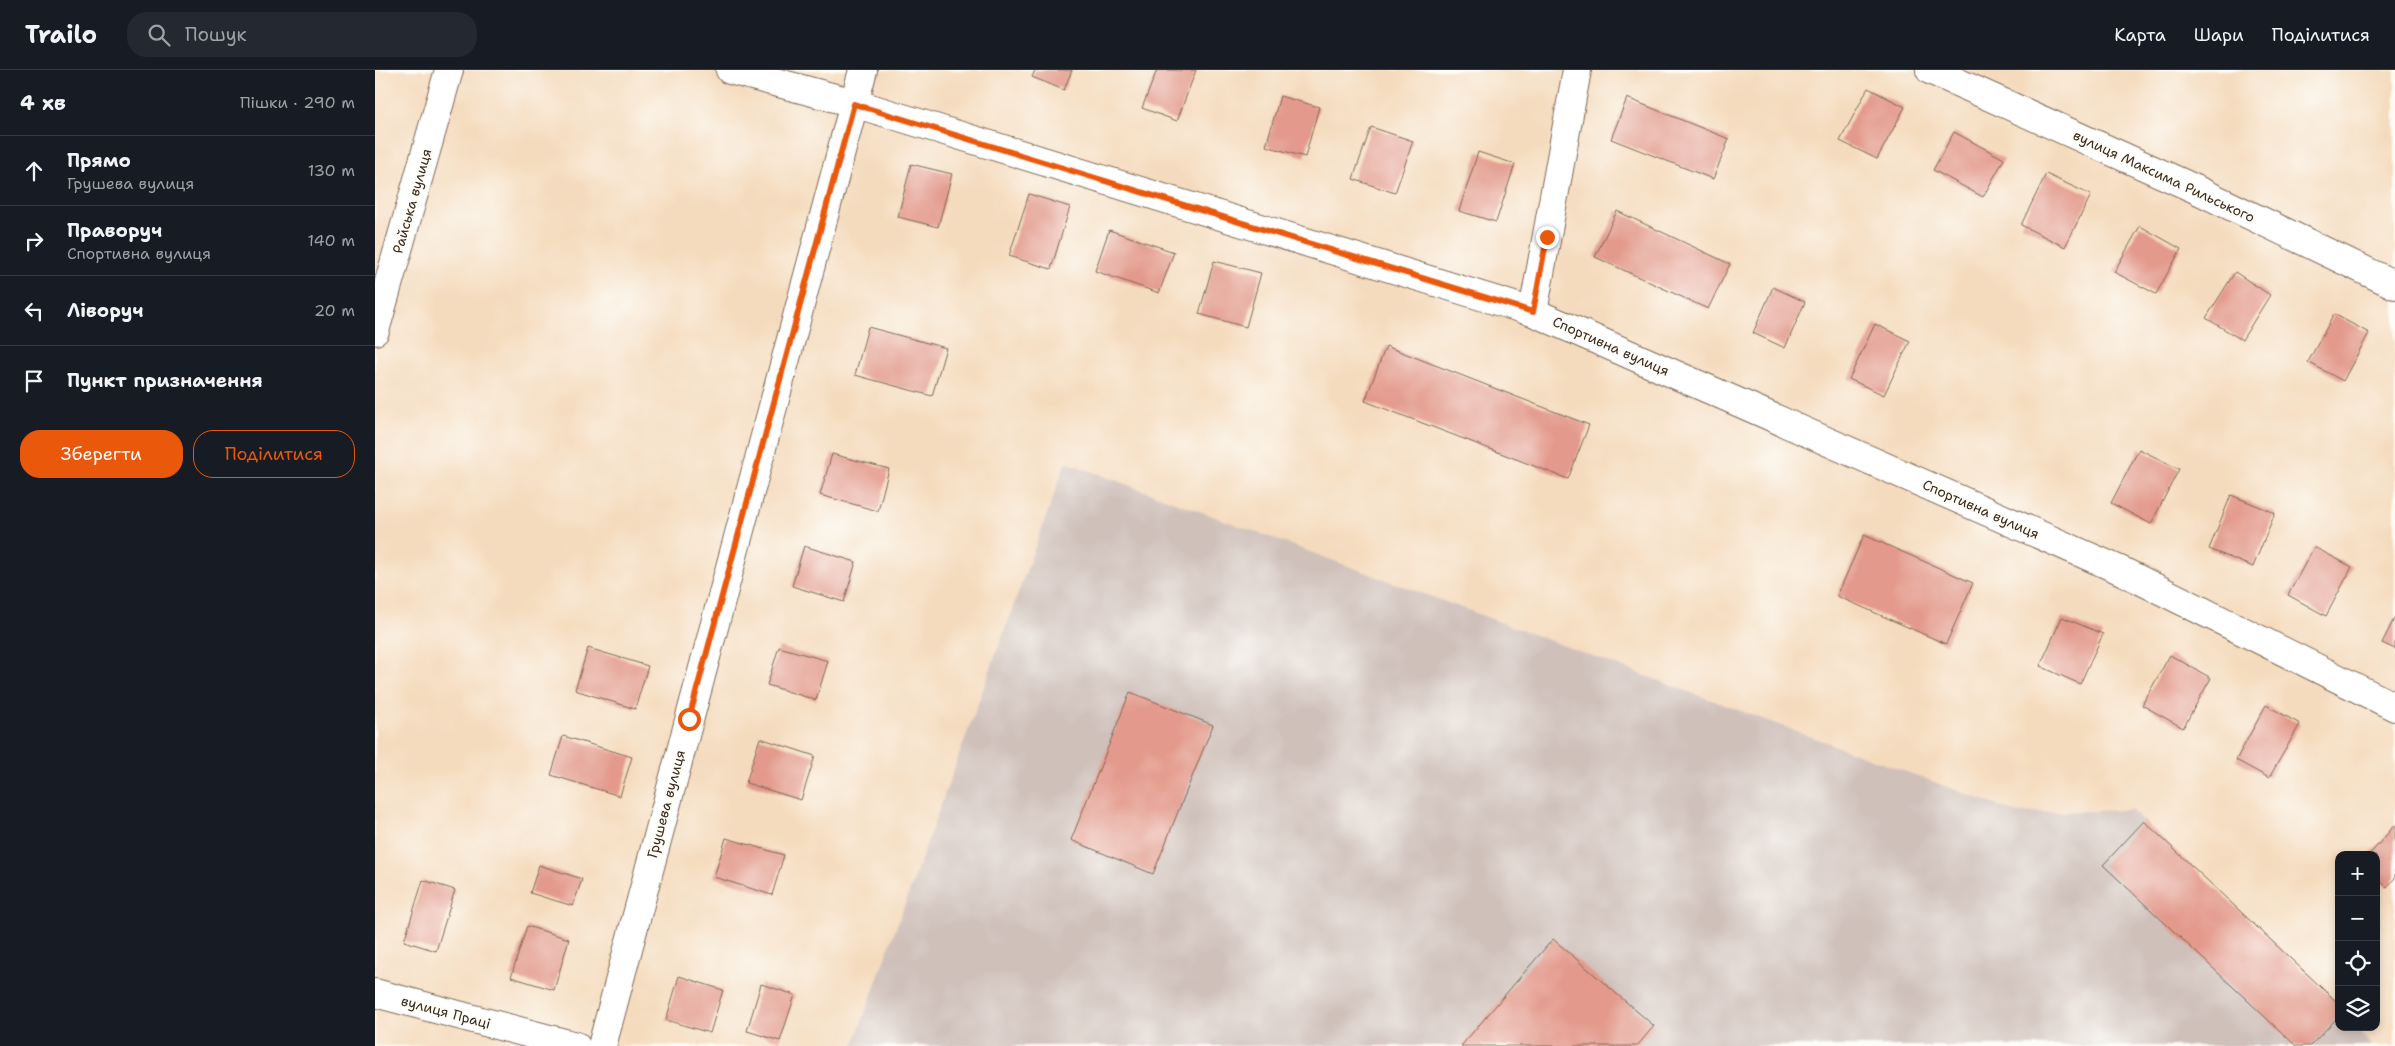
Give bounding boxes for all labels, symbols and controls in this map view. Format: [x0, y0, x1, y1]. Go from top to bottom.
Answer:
search box [127, 12, 477, 57]
text: Trailo [25, 19, 97, 51]
icon: search [145, 21, 173, 49]
text: Пошук [185, 22, 247, 47]
text: Карта [2114, 23, 2166, 47]
text: Шари [2194, 23, 2244, 47]
text: Поділитися [2272, 23, 2370, 47]
text: 4 хв [20, 89, 66, 117]
text: Пішки · 290 m [240, 92, 355, 113]
street label: вулиця Максима Рильського [2070, 126, 2258, 226]
street label: Райська вулиця [388, 146, 436, 256]
text: Прямо [67, 148, 131, 173]
icon: ahead [20, 157, 48, 185]
text: 130 m [308, 160, 355, 181]
text: Грушева вулиця [67, 173, 194, 194]
text: Праворуч [67, 218, 162, 243]
route end [1536, 226, 1559, 249]
icon: right [20, 227, 48, 255]
text: 140 m [308, 230, 355, 251]
text: Спортивна вулиця [67, 243, 211, 264]
icon: left [20, 297, 48, 325]
text: Ліворуч [67, 298, 143, 323]
text: 20 m [314, 300, 355, 321]
street label: Спортивна вулиця [1550, 312, 1672, 380]
icon: arrive [20, 367, 48, 395]
text: Пункт призначення [67, 368, 263, 393]
button: Зберегти [20, 430, 183, 478]
button: Поділитися [193, 430, 355, 478]
street label: Спортивна вулиця [1920, 475, 2042, 543]
route start [678, 708, 701, 731]
street label: Грушева вулиця [643, 748, 689, 860]
map controls [2335, 851, 2380, 1031]
button: + [2335, 851, 2380, 896]
button: − [2335, 896, 2380, 941]
button: locate [2335, 941, 2380, 986]
button: layers [2335, 986, 2380, 1031]
street label: вулиця Праці [399, 991, 493, 1033]

